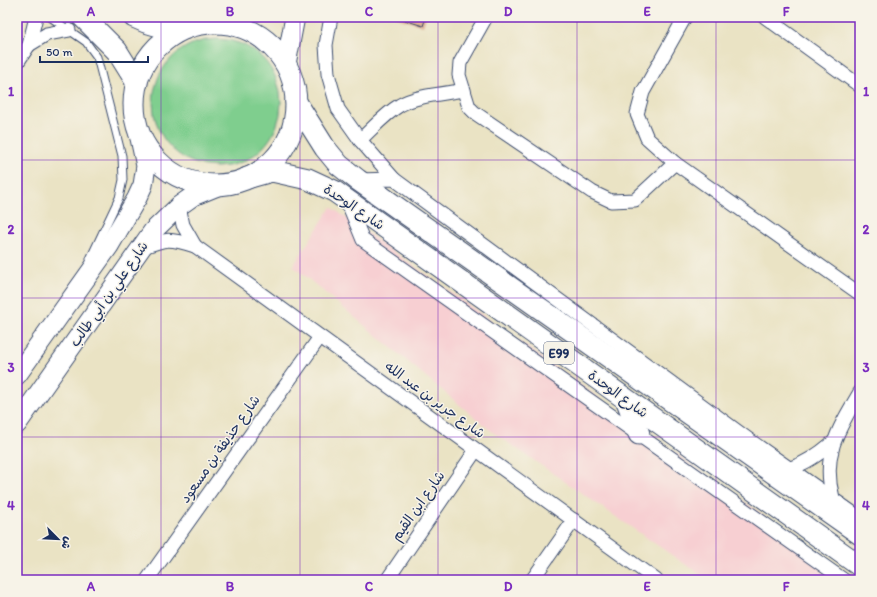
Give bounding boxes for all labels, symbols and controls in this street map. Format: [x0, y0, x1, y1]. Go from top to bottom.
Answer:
text: A [86, 4, 96, 19]
text: B [226, 4, 235, 19]
text: C [365, 4, 374, 19]
text: D [504, 4, 513, 19]
text: E [643, 4, 651, 19]
text: F [783, 4, 790, 19]
scale bar [40, 38, 148, 64]
text: 50 m [46, 45, 72, 59]
text: 1 [8, 84, 14, 99]
text: 1 [863, 84, 869, 99]
street label: شارع الوحدة [320, 180, 388, 234]
text: 2 [8, 222, 15, 237]
text: 2 [863, 222, 870, 237]
street label: شارع علي بن أبي طالب [66, 238, 155, 352]
road number: E99 [544, 342, 574, 364]
street label: شارع جرير بن عبد الله [381, 358, 488, 443]
text: 3 [7, 360, 15, 375]
text: 3 [862, 360, 870, 375]
street label: شارع الوحدة [584, 367, 651, 422]
street label: شارع حذيفة بن مسعود [176, 392, 264, 507]
street label: شارع ابن القيم [388, 468, 450, 546]
text: 4 [7, 498, 15, 513]
text: 4 [862, 498, 870, 513]
north arrow [38, 519, 78, 559]
text: ش [58, 535, 75, 551]
text: A [86, 579, 96, 594]
text: B [226, 579, 235, 594]
text: C [365, 579, 374, 594]
text: D [504, 579, 513, 594]
text: E [643, 579, 651, 594]
text: F [783, 579, 790, 594]

